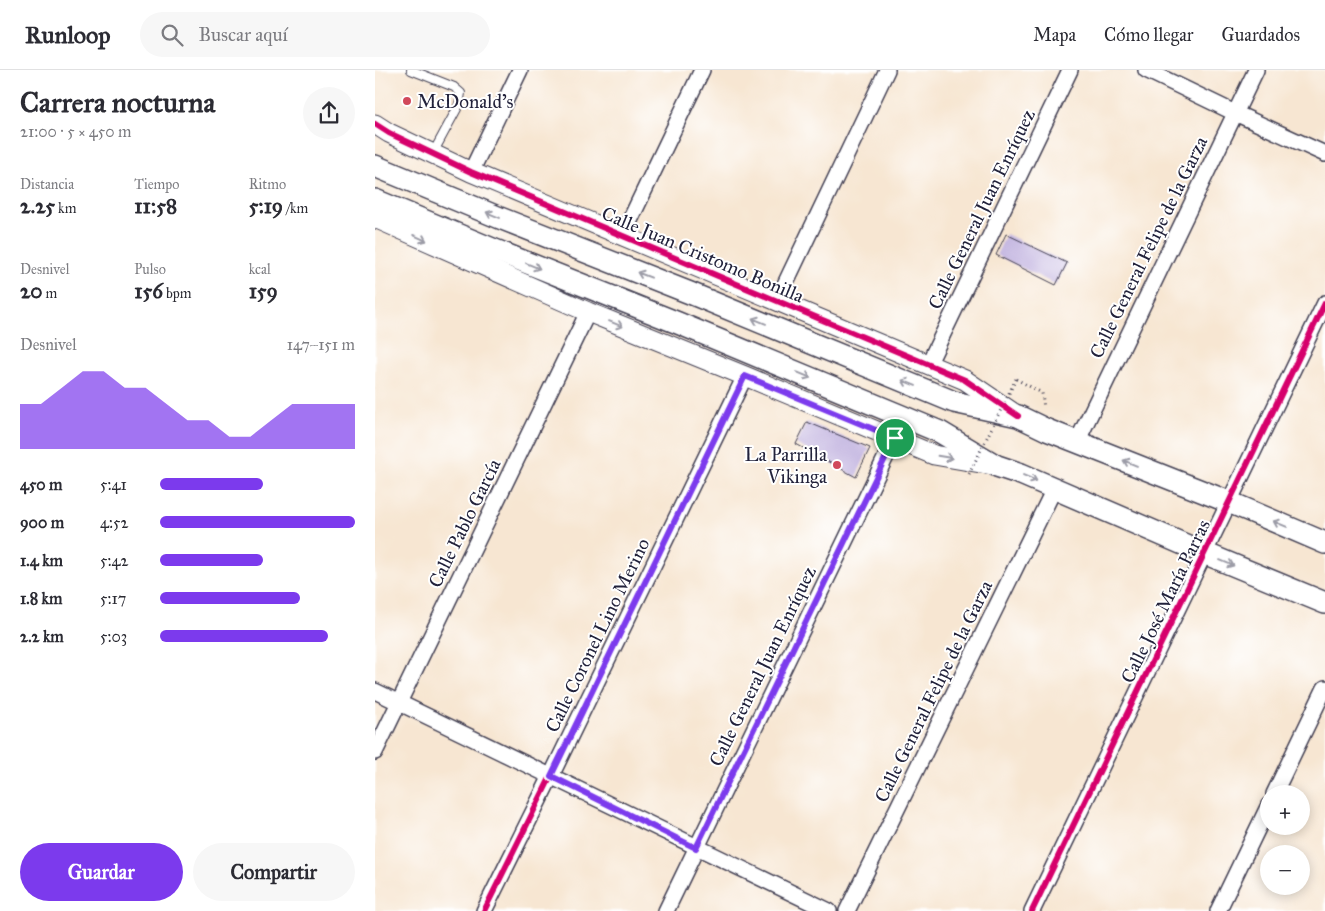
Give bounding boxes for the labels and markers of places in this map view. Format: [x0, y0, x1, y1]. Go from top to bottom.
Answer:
place label: McDonald's [417, 90, 514, 113]
marker: McDonald's [401, 95, 413, 107]
pin [874, 417, 916, 459]
place label: La Parrilla Vikinga [745, 443, 828, 489]
marker: La Parrilla Vikinga [831, 459, 843, 471]

